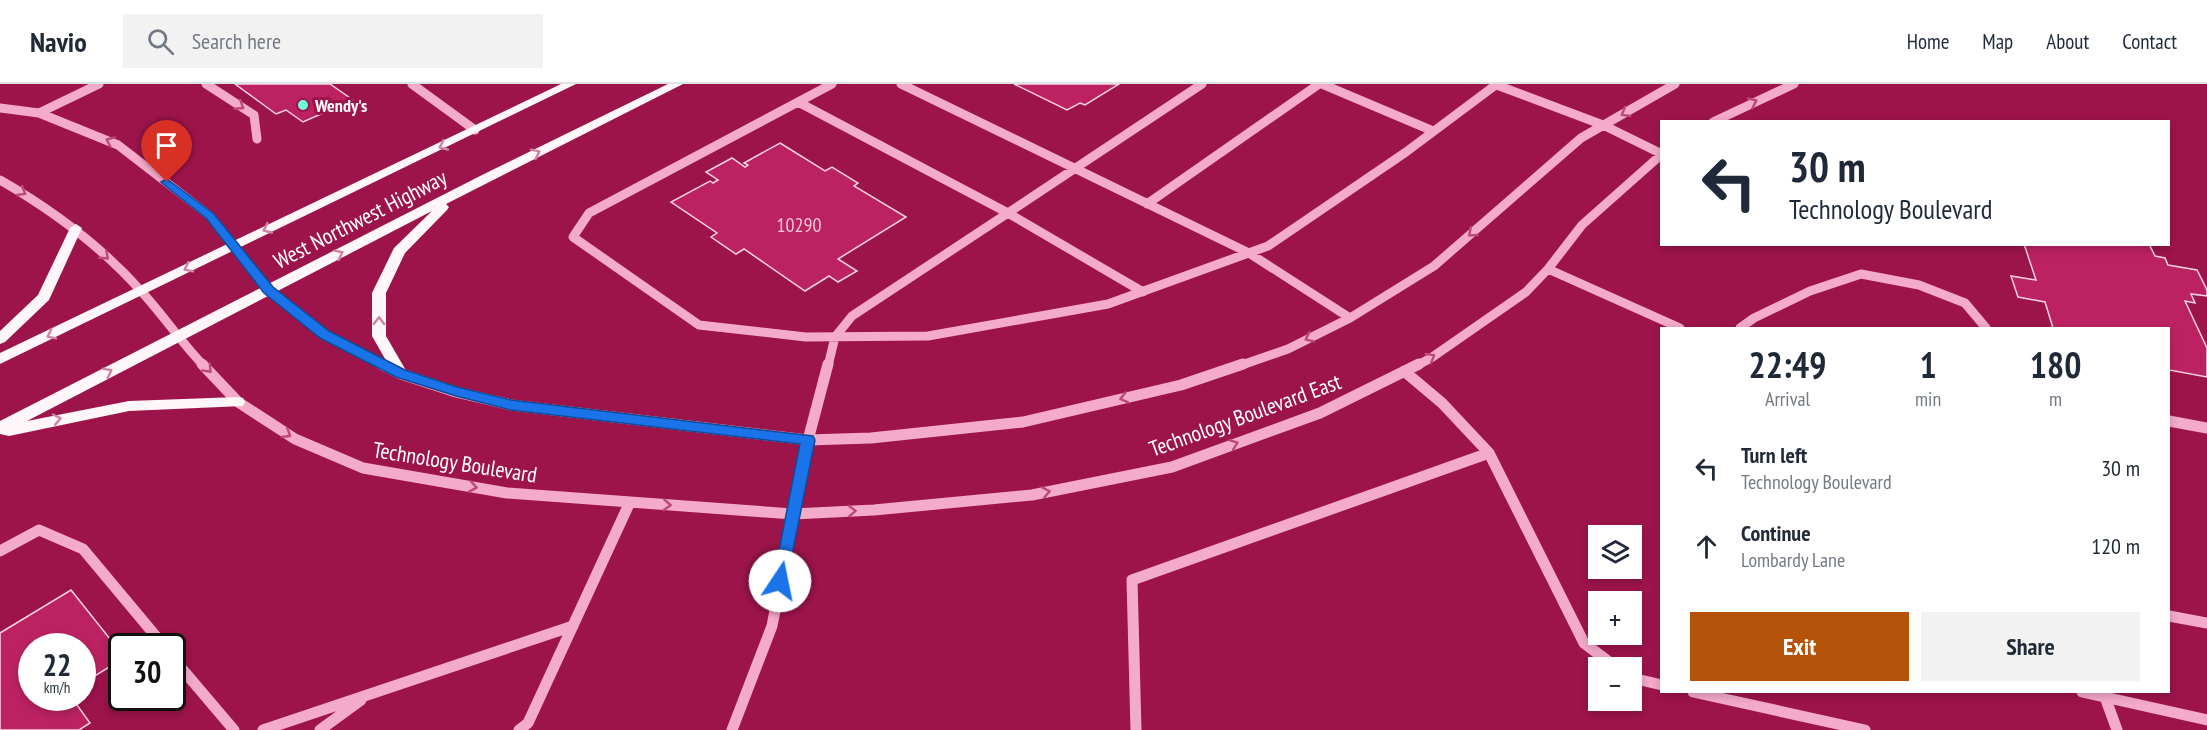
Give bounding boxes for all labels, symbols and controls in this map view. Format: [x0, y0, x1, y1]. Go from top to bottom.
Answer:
search box [123, 14, 543, 68]
text: Navio [30, 23, 87, 60]
icon: search [144, 25, 177, 58]
text: Search here [192, 27, 281, 55]
text: Home [1907, 28, 1949, 55]
text: Map [1982, 28, 2013, 55]
text: About [2046, 28, 2089, 55]
text: Contact [2122, 28, 2177, 55]
place label: Wendy's [314, 94, 367, 117]
marker: Wendy's [296, 98, 310, 112]
one-way arrow [1747, 98, 1758, 110]
one-way arrow [234, 99, 244, 111]
one-way arrow [1621, 106, 1631, 117]
pin [141, 120, 192, 182]
icon: arrive [150, 129, 183, 162]
one-way arrow [105, 136, 116, 148]
one-way arrow [439, 138, 450, 150]
text: 30 m [1789, 139, 1866, 194]
icon: left [1690, 144, 1768, 222]
one-way arrow [530, 149, 541, 161]
street label: West Northwest Highway [269, 163, 452, 275]
one-way arrow [16, 185, 26, 197]
text: Technology Boulevard [1789, 192, 1992, 226]
house number: 10290 [777, 212, 822, 238]
one-way arrow [263, 222, 274, 234]
one-way arrow [1468, 226, 1479, 237]
one-way arrow [99, 249, 109, 260]
one-way arrow [333, 249, 344, 261]
one-way arrow [183, 261, 194, 272]
one-way arrow [373, 316, 385, 325]
one-way arrow [46, 327, 57, 339]
one-way arrow [1304, 331, 1315, 343]
text: 22:49 [1749, 341, 1826, 388]
text: 1 [1919, 341, 1937, 388]
text: 180 [2030, 341, 2081, 388]
one-way arrow [1425, 352, 1435, 364]
one-way arrow [200, 362, 211, 373]
street label: Technology Boulevard East [1145, 367, 1345, 463]
one-way arrow [102, 368, 113, 380]
text: Arrival [1765, 386, 1810, 412]
text: min [1915, 386, 1941, 412]
text: m [2049, 386, 2062, 412]
one-way arrow [1119, 391, 1129, 404]
one-way arrow [52, 414, 62, 427]
one-way arrow [280, 427, 291, 438]
street label: Technology Boulevard [371, 435, 539, 489]
one-way arrow [1228, 439, 1239, 452]
text: Turn left [1741, 441, 1807, 469]
icon: left [1690, 452, 1723, 485]
text: 30 m [2101, 454, 2140, 482]
text: Technology Boulevard [1741, 469, 1892, 495]
one-way arrow [468, 480, 478, 493]
one-way arrow [1041, 486, 1051, 499]
one-way arrow [663, 498, 672, 511]
one-way arrow [847, 505, 856, 518]
text: Continue [1741, 519, 1811, 547]
map controls [1588, 525, 1642, 711]
button: layers [1588, 525, 1642, 579]
icon: ahead [1690, 530, 1723, 563]
text: 120 m [2091, 532, 2140, 560]
text: Lombardy Lane [1741, 547, 1845, 573]
position arrow [748, 549, 812, 613]
button: + [1588, 591, 1642, 645]
button: Exit [1690, 612, 1909, 681]
button: Share [1921, 612, 2140, 681]
speed limit sign: 30 [108, 633, 186, 711]
text: 22 [43, 645, 71, 684]
button: − [1588, 657, 1642, 711]
text: km/h [44, 678, 70, 697]

